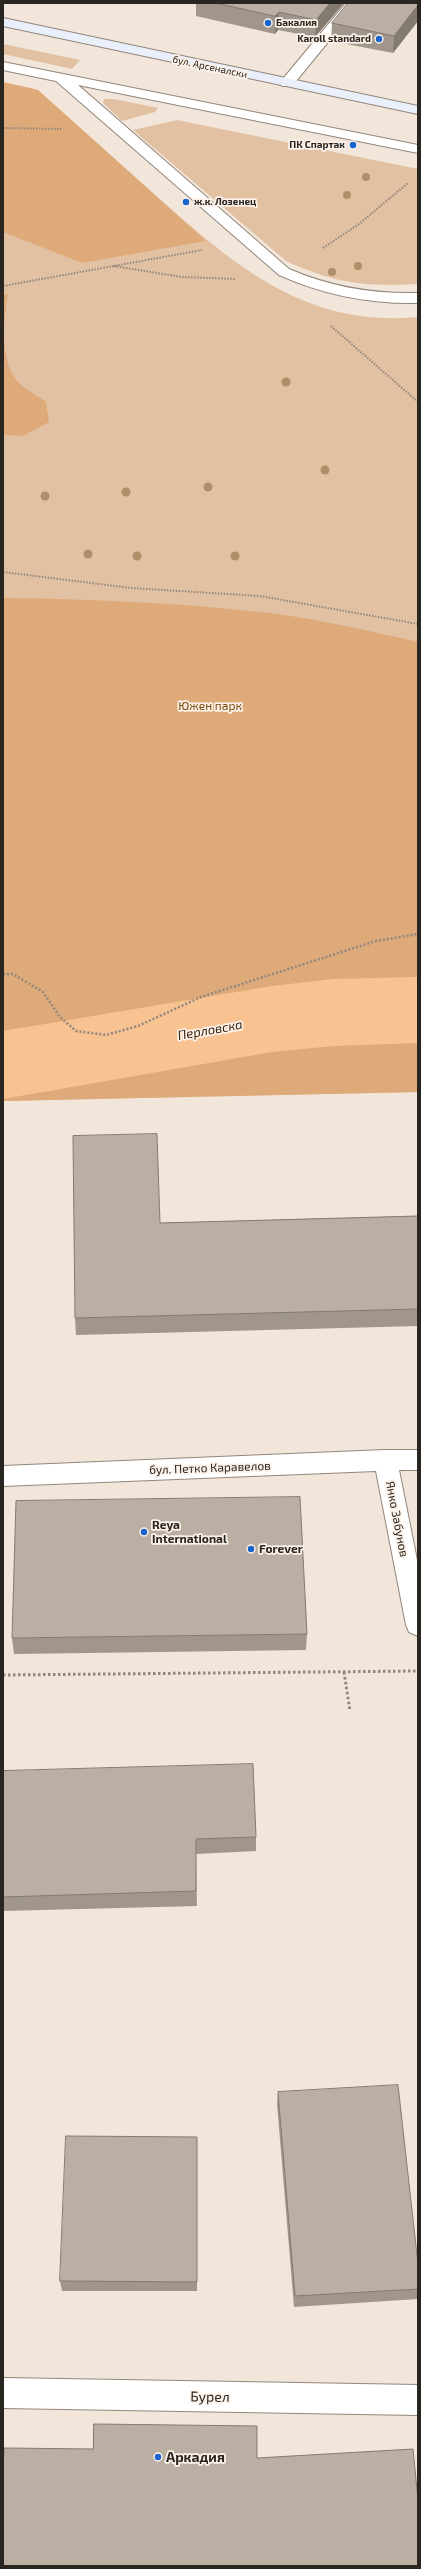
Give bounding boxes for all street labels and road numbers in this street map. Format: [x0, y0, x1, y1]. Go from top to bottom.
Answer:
street label: бул. Арсеналски [171, 53, 249, 81]
street label: бул. Петко Каравелов [149, 1459, 271, 1477]
street label: Янко Забунов [383, 1480, 411, 1558]
street label: Бурел [190, 2388, 230, 2406]

